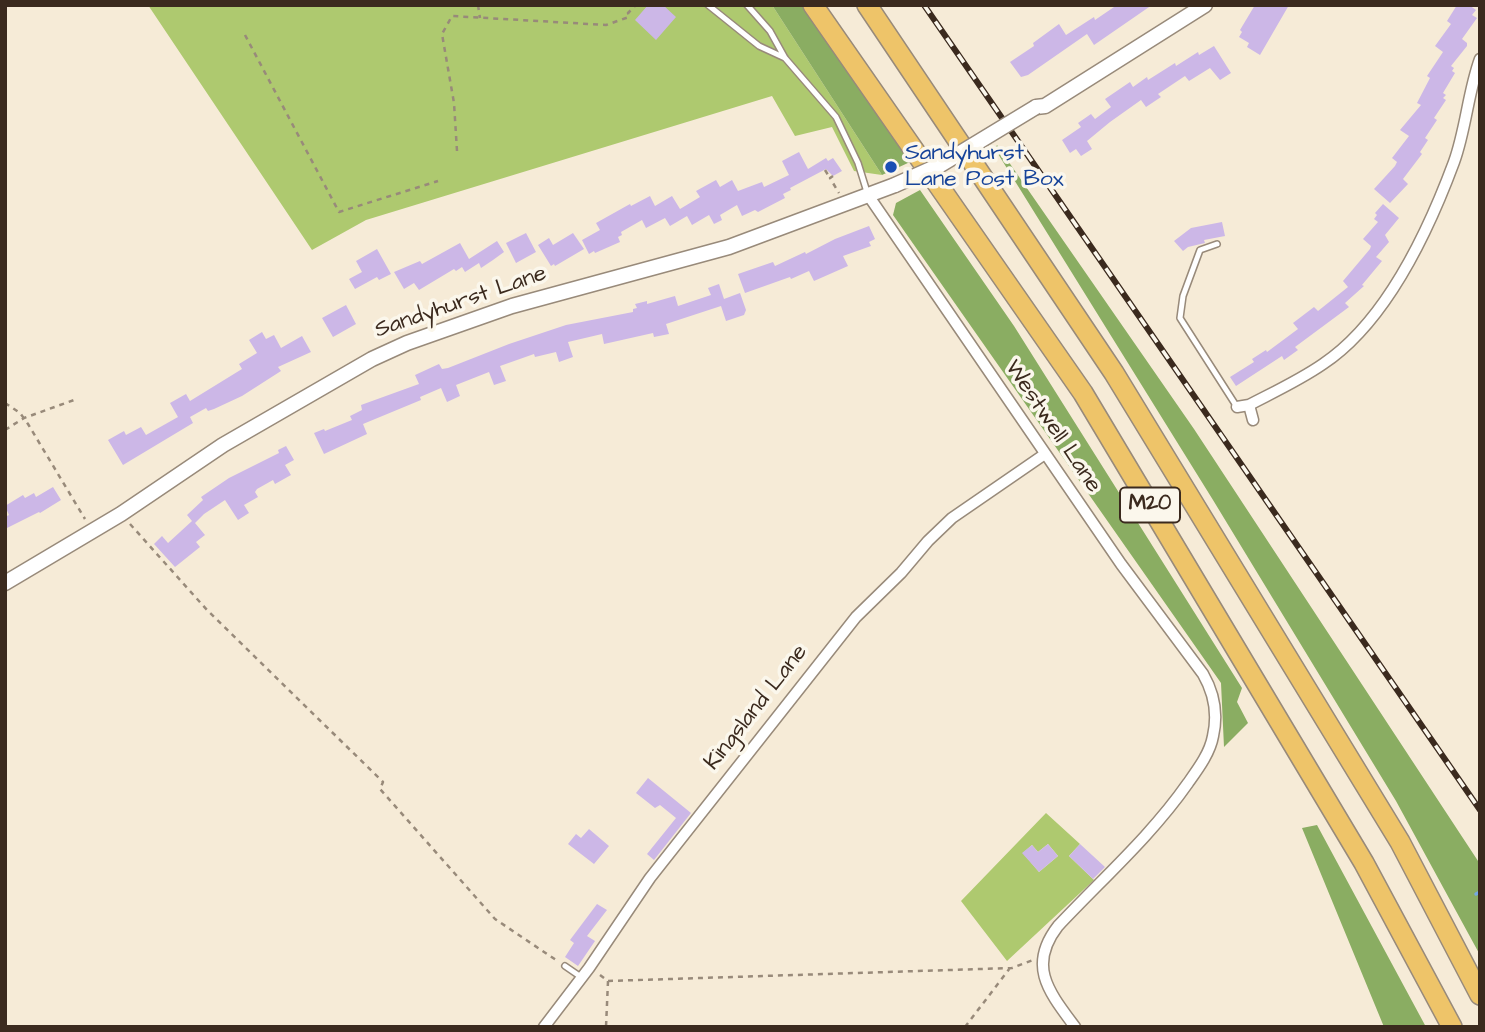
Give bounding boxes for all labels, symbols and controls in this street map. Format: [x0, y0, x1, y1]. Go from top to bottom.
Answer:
place label: Sandyhurst Lane Post Box [905, 140, 1064, 194]
marker: Sandyhurst Lane Post Box [883, 159, 899, 175]
street label: Sandyhurst Lane [372, 261, 550, 345]
street label: Westwell Lane [998, 355, 1106, 499]
road number: M20 [1120, 488, 1180, 522]
street label: Kingsland Lane [699, 640, 815, 776]

